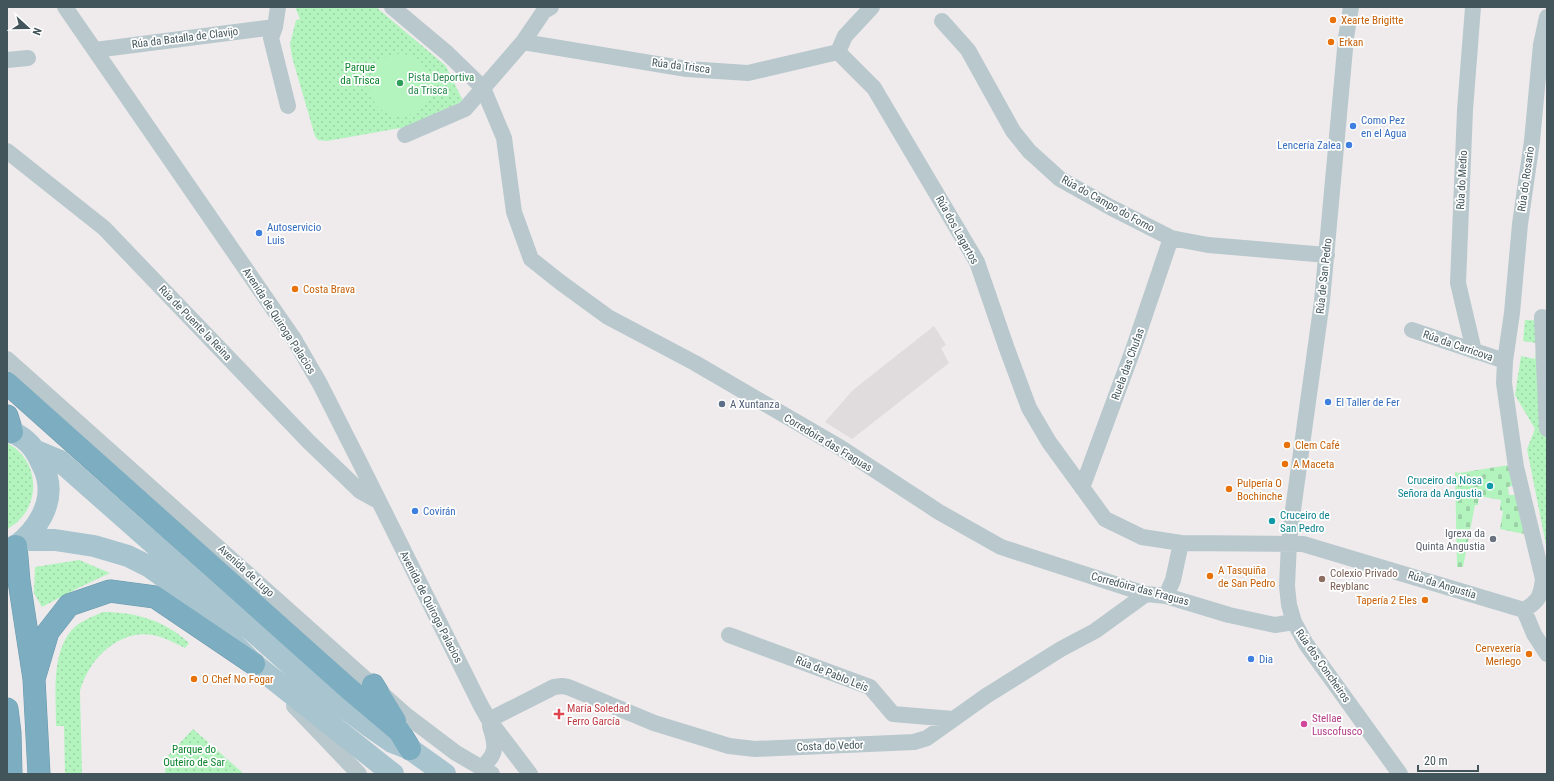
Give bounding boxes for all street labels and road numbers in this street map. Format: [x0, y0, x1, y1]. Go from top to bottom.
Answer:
street label: Rúa da Batalla de Clavijo [131, 25, 239, 51]
street label: Rúa da Trisca [651, 56, 711, 76]
street label: Rúa do Rosario [1515, 145, 1537, 212]
street label: Rúa do Medio [1454, 150, 1470, 210]
street label: Rúa do Campo do Forno [1059, 173, 1157, 235]
street label: Rúa dos Lagartos [933, 194, 981, 266]
street label: Rúa de San Pedro [1314, 237, 1335, 315]
street label: Avenida de Quiroga Palacios [240, 266, 318, 376]
street label: Rúa de Puente la Reina [156, 283, 234, 363]
street label: Ruela das Chufas [1109, 326, 1147, 402]
street label: Rúa da Carricova [1421, 328, 1495, 364]
street label: Corredoira das Fraguas [781, 411, 875, 475]
street label: Avenida de Lugo [215, 542, 277, 600]
street label: Avenida de Quiroga Palacios [397, 549, 465, 665]
street label: Rúa da Angustia [1406, 568, 1478, 602]
street label: Corredoira das Fraguas [1090, 570, 1190, 608]
street label: Rúa dos Concheiros [1293, 627, 1353, 705]
street label: Rúa de Pablo Leis [794, 653, 870, 695]
street label: Costa do Vedor [796, 738, 864, 754]

